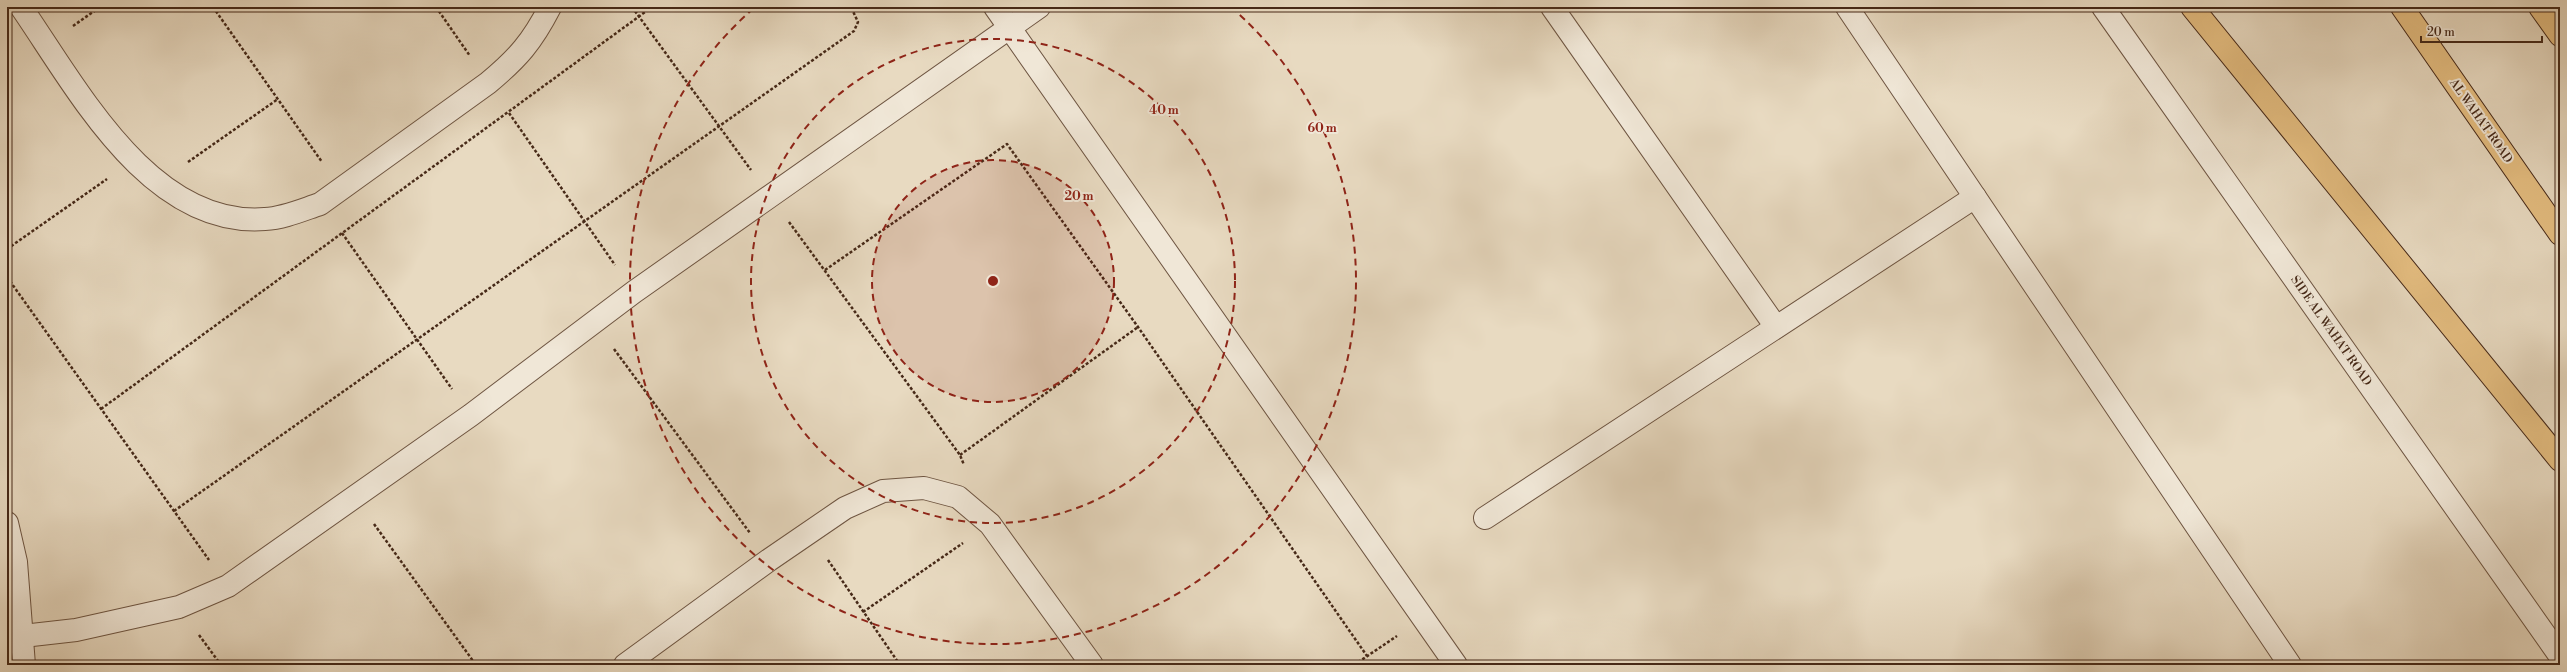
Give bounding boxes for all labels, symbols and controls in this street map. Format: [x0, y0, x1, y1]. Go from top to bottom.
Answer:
scale bar [2421, 18, 2542, 44]
text: 20 m [2427, 25, 2455, 40]
street label: AL WAHAT ROAD [2446, 75, 2516, 166]
text: 40 m [1149, 103, 1179, 118]
text: 60 m [1307, 121, 1337, 136]
text: 20 m [1064, 189, 1094, 204]
street label: SIDE AL WAHAT ROAD [2287, 273, 2375, 389]
centre of rings [986, 274, 1000, 288]

